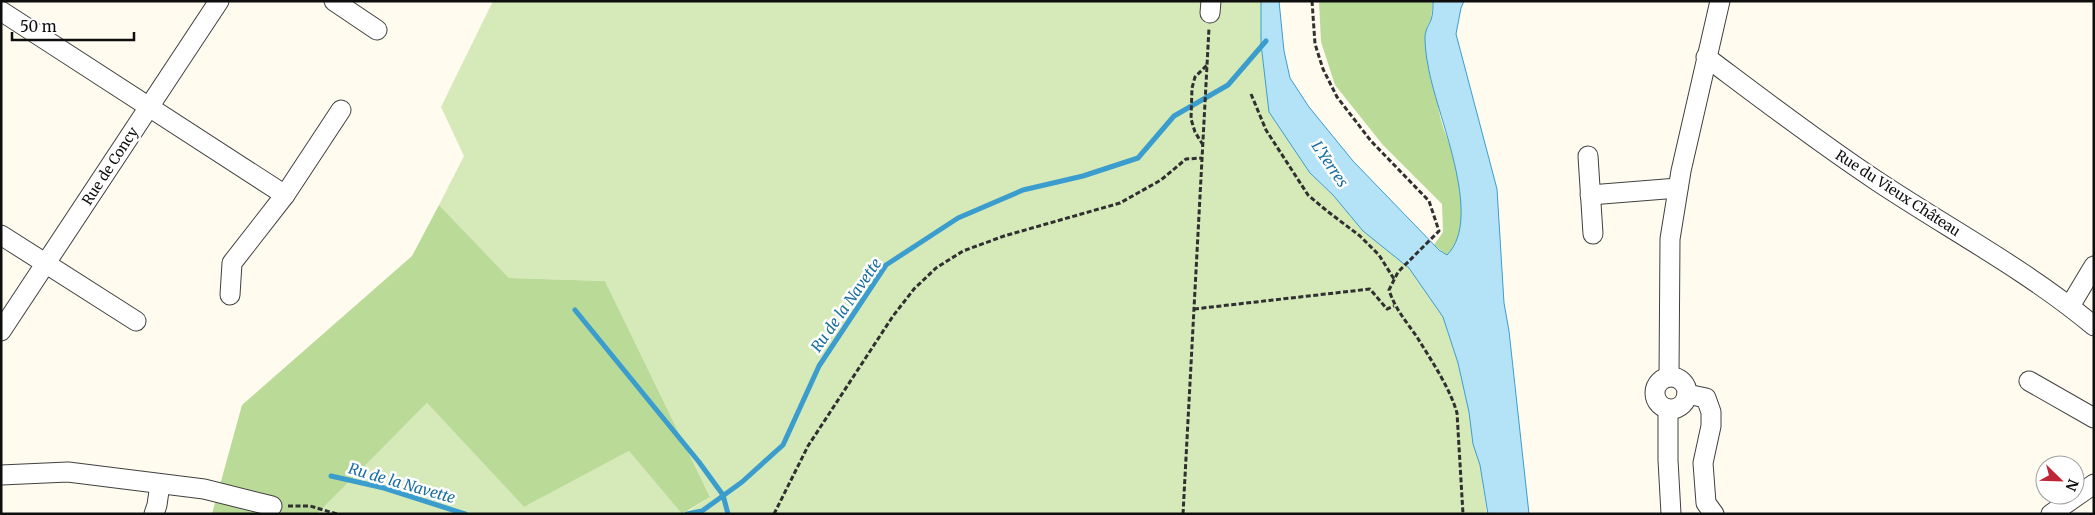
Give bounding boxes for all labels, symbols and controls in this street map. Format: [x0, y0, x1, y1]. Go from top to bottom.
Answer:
scale bar [12, 10, 135, 42]
text: 50 m [20, 17, 57, 36]
street label: Rue de Concy [78, 123, 142, 209]
water label: L'Yerres [1308, 137, 1352, 191]
street label: Rue du Vieux Château [1832, 146, 1964, 240]
water label: Ru de la Navette [807, 254, 886, 356]
north arrow [2035, 455, 2085, 505]
water label: Ru de la Navette [346, 459, 458, 507]
text: N [2062, 476, 2082, 494]

